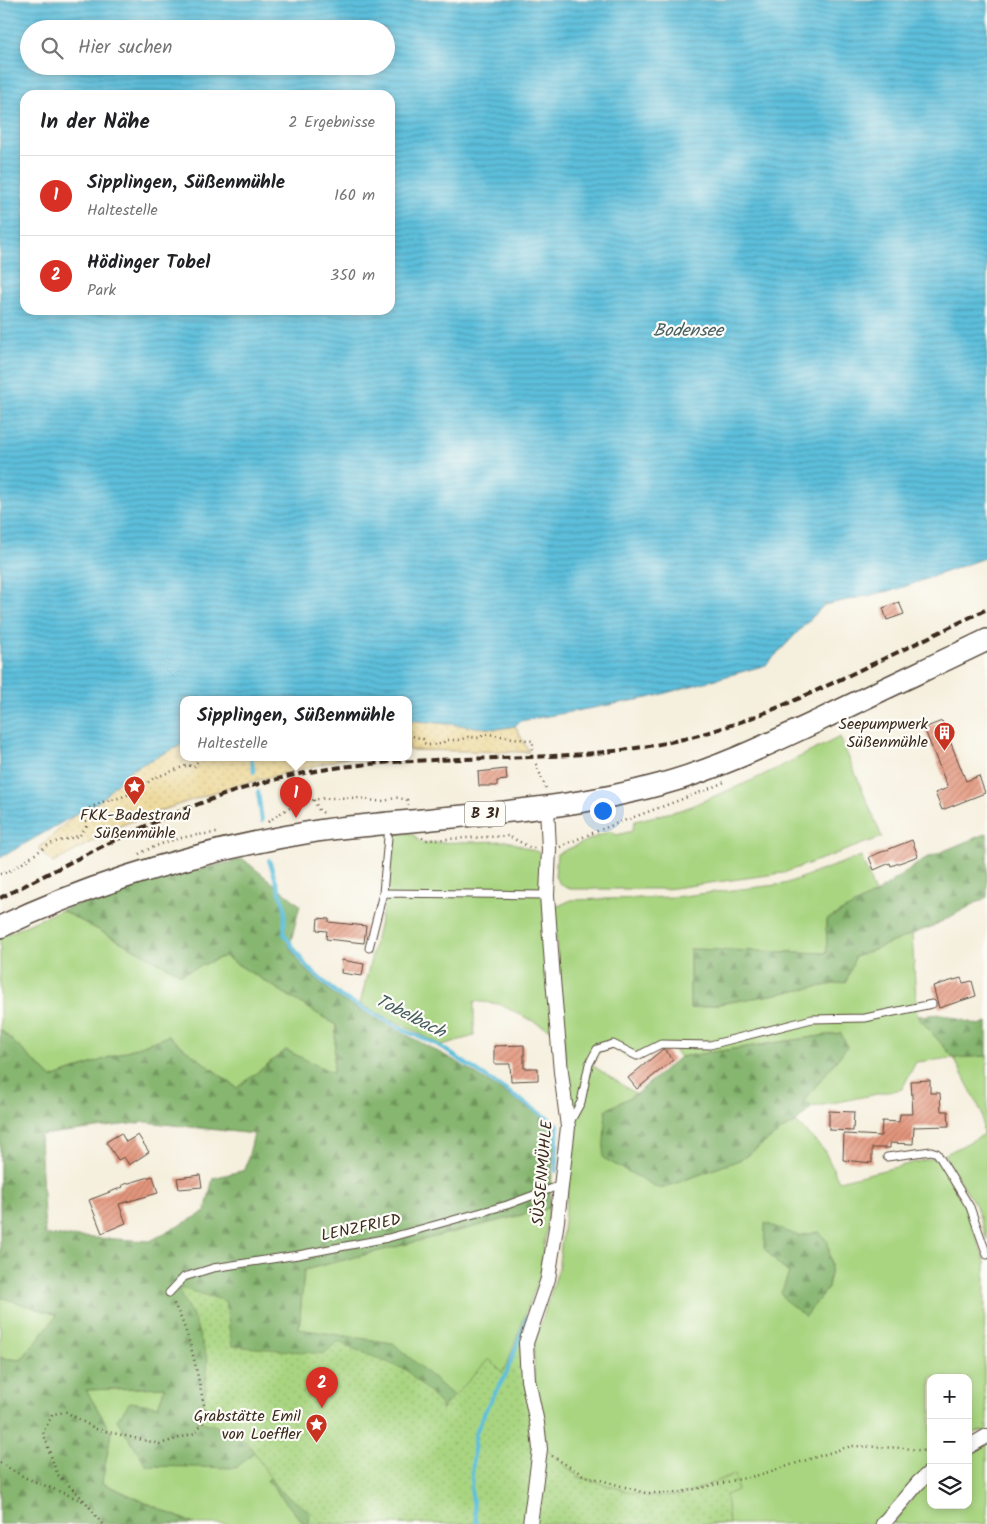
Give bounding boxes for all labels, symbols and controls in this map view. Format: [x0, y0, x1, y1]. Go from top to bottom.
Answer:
search box [20, 20, 395, 75]
text: Hier suchen [78, 33, 172, 63]
icon: search [38, 34, 66, 62]
text: In der Nähe [40, 106, 150, 139]
text: 2 Ergebnisse [288, 110, 375, 135]
text: Sipplingen, Süßenmühle [87, 168, 285, 198]
text: 1 [54, 183, 58, 208]
text: 160 m [334, 183, 375, 208]
text: Haltestelle [87, 198, 158, 223]
text: Hödinger Tobel [87, 248, 210, 278]
text: 2 [51, 263, 61, 288]
text: 350 m [330, 263, 375, 288]
text: Park [87, 278, 116, 303]
water label: Bodensee [653, 317, 725, 346]
popup [180, 696, 412, 761]
text: Sipplingen, Süßenmühle [197, 701, 395, 731]
place label: Seepumpwerk Süßenmühle [839, 712, 928, 755]
building icon: Seepumpwerk Süßenmühle [932, 721, 956, 752]
text: Haltestelle [197, 731, 268, 756]
place icon: FKK-Badestrand Süßenmühle [123, 774, 147, 805]
pin: 1 [280, 777, 312, 818]
your location [590, 798, 616, 824]
road number: B 31 [465, 802, 505, 826]
place label: FKK-Badestrand Süßenmühle [80, 803, 191, 846]
water label: Tobelbach [370, 987, 451, 1048]
street label: SÜSSENMÜHLE [526, 1118, 560, 1227]
street label: LENZFRIED [319, 1207, 403, 1249]
pin: 2 [306, 1367, 338, 1408]
map controls [927, 1374, 972, 1509]
button: + [927, 1374, 972, 1419]
place label: Grabstätte Emil von Loeffler [194, 1404, 303, 1447]
place icon: Grabstätte Emil von Loeffler [305, 1413, 329, 1444]
button: − [927, 1419, 972, 1464]
button: layers [927, 1464, 972, 1509]

